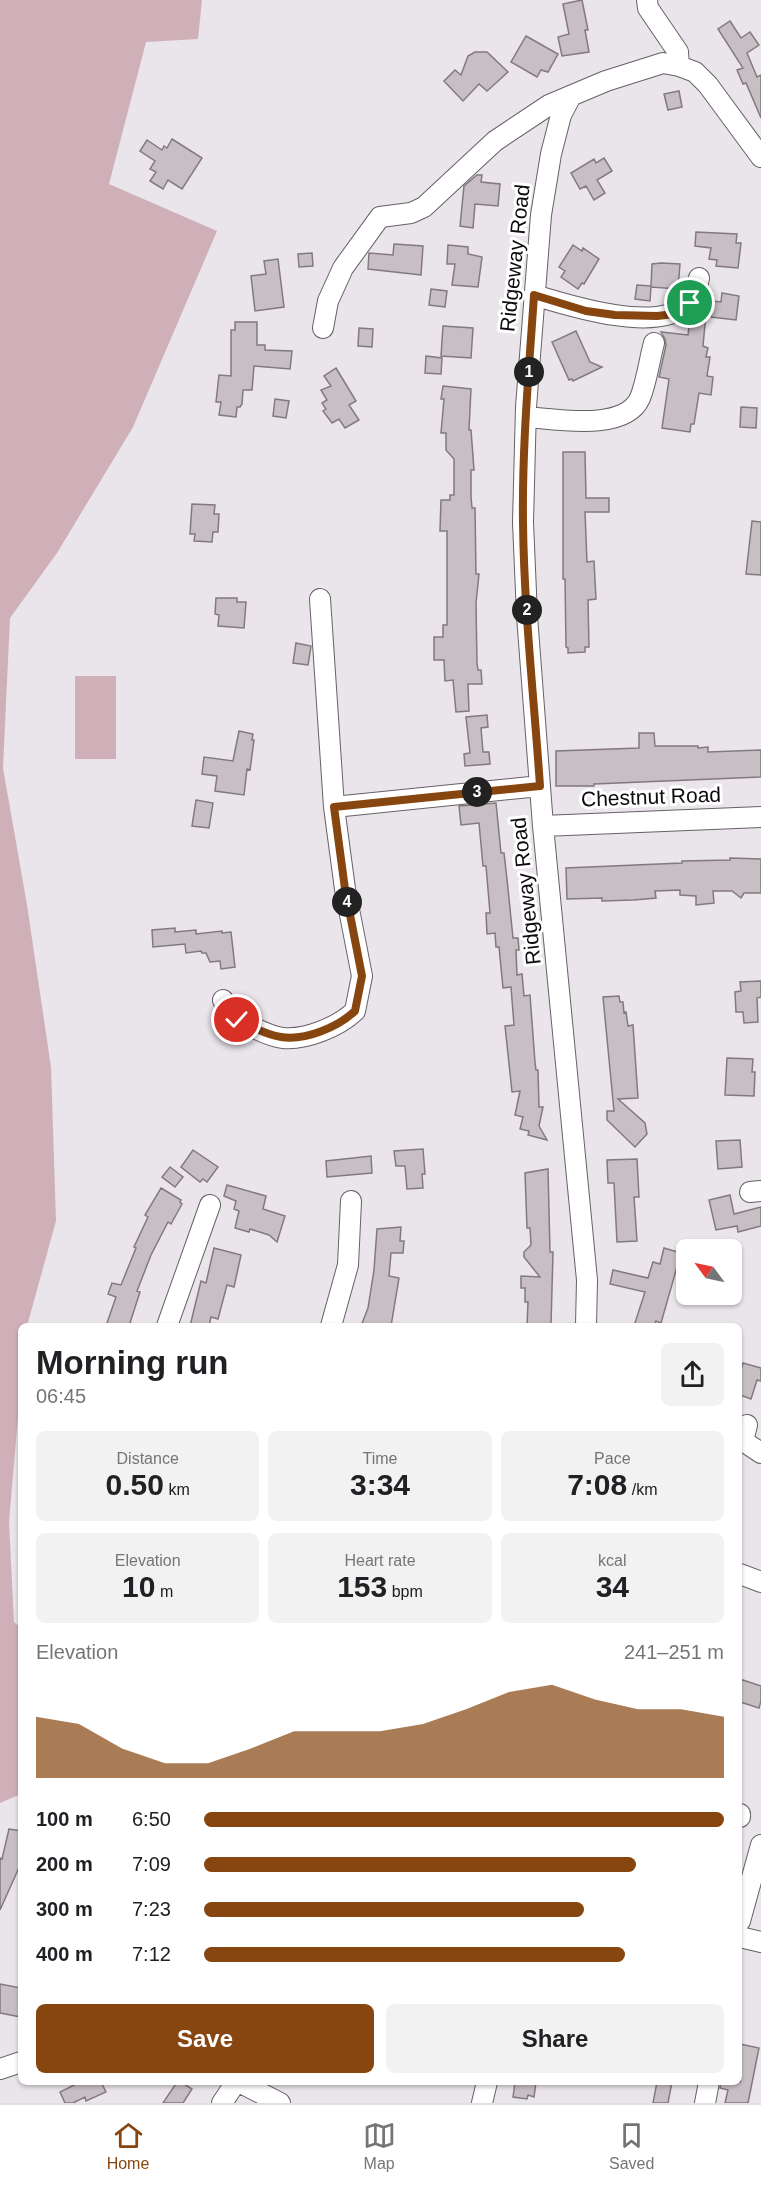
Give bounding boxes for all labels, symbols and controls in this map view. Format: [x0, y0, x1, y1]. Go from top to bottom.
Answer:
street label: Ridgeway Road [495, 183, 534, 333]
pin [664, 277, 715, 328]
icon: arrive [673, 286, 706, 319]
pin: 1 [514, 357, 544, 387]
text: 1 [525, 363, 533, 380]
pin: 2 [512, 595, 542, 625]
text: 2 [523, 601, 531, 618]
pin: 3 [462, 777, 492, 807]
text: 3 [473, 783, 481, 800]
street label: Chestnut Road [581, 783, 721, 810]
street label: Ridgeway Road [506, 816, 545, 966]
pin: 4 [332, 887, 362, 917]
text: 4 [343, 893, 351, 910]
pin [211, 994, 262, 1045]
icon: check [220, 1003, 253, 1036]
north arrow [676, 1239, 742, 1305]
map controls [676, 1239, 742, 1305]
button: share [661, 1343, 724, 1406]
text: Morning run [36, 1344, 228, 1381]
text: 06:45 [36, 1385, 86, 1407]
text: Distance [117, 1450, 179, 1467]
text: Time [363, 1450, 397, 1467]
text: Pace [594, 1450, 631, 1467]
text: 0.50 [106, 1468, 164, 1501]
text: 3:34 [350, 1468, 410, 1501]
text: 7:08 [567, 1468, 627, 1501]
text: km [164, 1481, 190, 1498]
text: /km [627, 1481, 657, 1498]
text: Elevation [115, 1552, 181, 1569]
text: Heart rate [344, 1552, 416, 1569]
text: kcal [598, 1552, 627, 1569]
text: 10 [122, 1570, 155, 1603]
text: 153 [337, 1570, 387, 1603]
text: 34 [596, 1570, 629, 1603]
text: m [155, 1583, 173, 1600]
text: bpm [387, 1583, 423, 1600]
text: Elevation [36, 1641, 118, 1663]
text: 241–251 m [624, 1641, 724, 1663]
text: 100 m [36, 1808, 93, 1830]
text: 6:50 [132, 1808, 171, 1830]
text: 200 m [36, 1853, 93, 1875]
text: 7:09 [132, 1853, 171, 1875]
text: 300 m [36, 1898, 93, 1920]
text: 7:23 [132, 1898, 171, 1920]
text: 400 m [36, 1943, 93, 1965]
text: 7:12 [132, 1943, 171, 1965]
button: Save [36, 2004, 374, 2073]
button: Share [386, 2004, 724, 2073]
tab: Home [107, 2119, 149, 2173]
tab: Map [363, 2119, 396, 2173]
tab: Saved [609, 2119, 654, 2173]

